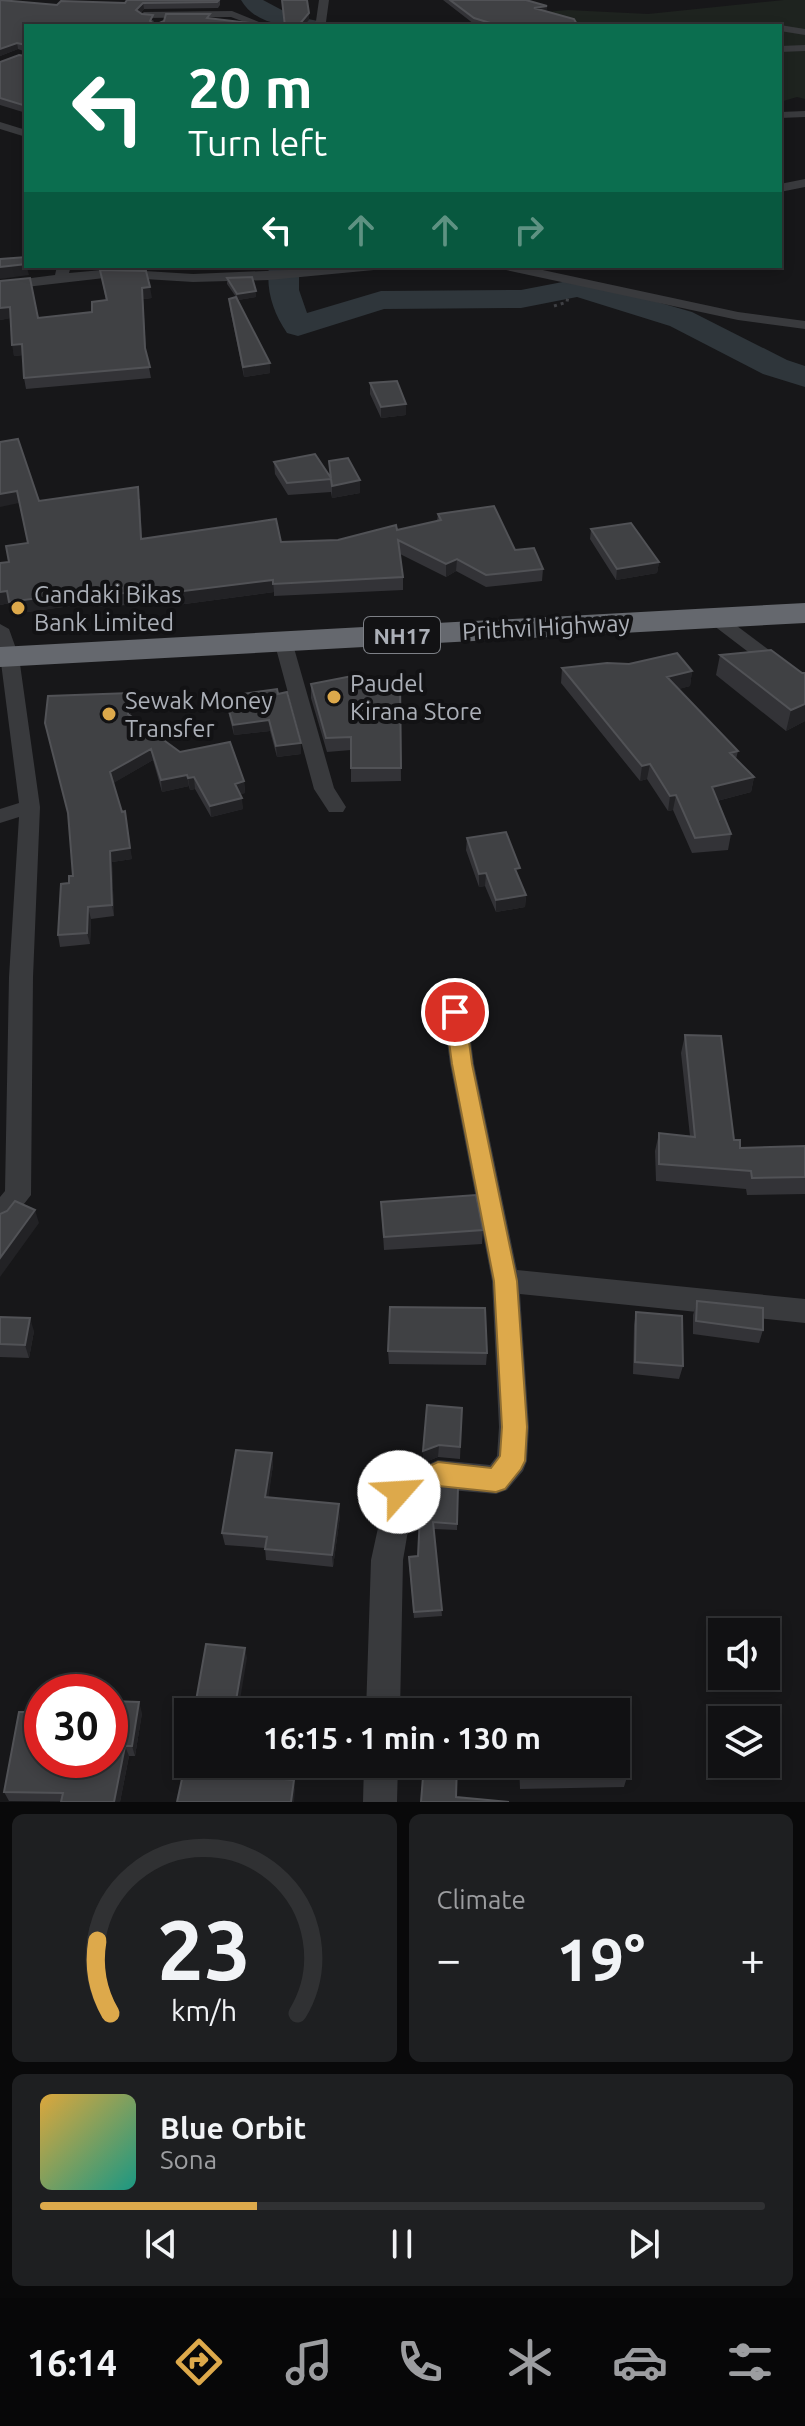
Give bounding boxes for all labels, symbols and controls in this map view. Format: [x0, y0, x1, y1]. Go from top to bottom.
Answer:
icon: left [56, 56, 160, 160]
text: 20 m [188, 56, 313, 119]
text: Turn left [188, 122, 327, 163]
icon: left [255, 208, 299, 252]
icon: ahead [339, 208, 383, 252]
icon: ahead [423, 208, 467, 252]
icon: right [507, 208, 551, 252]
place label: Gandaki Bikas Bank Limited [34, 581, 182, 636]
marker: Gandaki Bikas Bank Limited [9, 599, 27, 617]
street label: Prithvi Highway [461, 609, 631, 645]
road number: NH17 [364, 617, 440, 653]
place label: Paudel Kirana Store [350, 670, 482, 725]
place label: Sewak Money Transfer [125, 687, 273, 742]
marker: Paudel Kirana Store [325, 688, 343, 706]
marker: Sewak Money Transfer [100, 705, 118, 723]
pin [421, 978, 489, 1046]
icon: arrive [433, 990, 477, 1034]
position arrow [357, 1450, 441, 1534]
map controls [708, 1618, 780, 1778]
button: sound [708, 1618, 780, 1690]
speed limit sign: 30 [24, 1674, 128, 1778]
button: layers [708, 1706, 780, 1778]
text: 16:15 · 1 min · 130 m [263, 1721, 541, 1755]
text: Climate [437, 1885, 526, 1914]
text: 23 [157, 1902, 251, 1996]
text: 19° [556, 1925, 645, 1992]
text: − [437, 1934, 461, 1983]
text: + [740, 1934, 765, 1983]
text: km/h [171, 1994, 237, 2026]
text: Blue Orbit [160, 2111, 306, 2145]
text: Sona [160, 2145, 217, 2174]
icon: previous [139, 2222, 183, 2266]
icon: pause [380, 2222, 424, 2266]
icon: next [622, 2222, 666, 2266]
icon: directions [171, 2334, 227, 2390]
icon: music [281, 2334, 337, 2390]
icon: phone [392, 2334, 448, 2390]
icon: climate [502, 2334, 558, 2390]
icon: car [612, 2334, 668, 2390]
icon: filters [722, 2334, 778, 2390]
text: 16:14 [27, 2342, 117, 2383]

